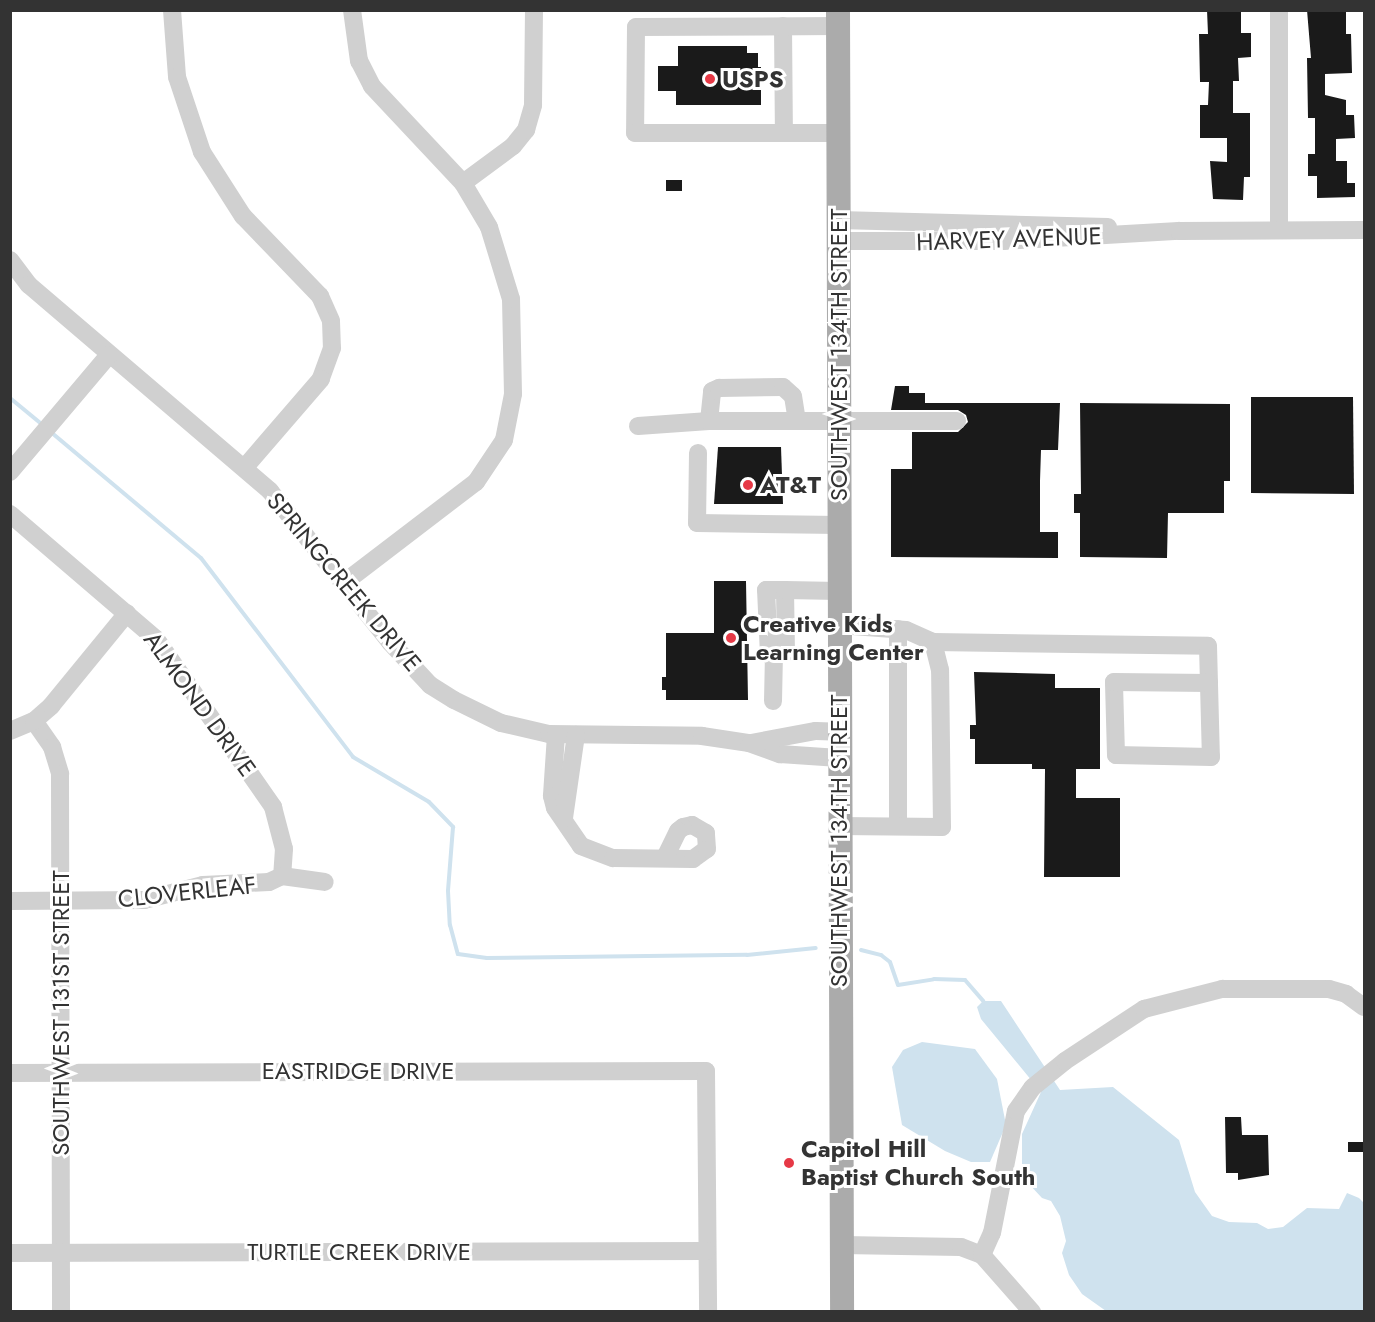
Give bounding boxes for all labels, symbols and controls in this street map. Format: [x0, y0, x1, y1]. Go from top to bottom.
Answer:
place label: USPS [722, 65, 784, 93]
marker: USPS [703, 72, 717, 86]
street label: SOUTHWEST 134TH STREET [825, 209, 853, 501]
street label: HARVEY AVENUE [916, 221, 1102, 257]
place label: AT&T [760, 471, 821, 499]
marker: AT&T [741, 478, 755, 492]
street label: SPRINGCREEK DRIVE [261, 487, 427, 677]
place label: Creative Kids Learning Center [743, 610, 924, 666]
street label: ALMOND DRIVE [138, 626, 262, 782]
marker: Creative Kids Learning Center [724, 631, 738, 645]
street label: SOUTHWEST 134TH STREET [825, 695, 853, 987]
street label: SOUTHWEST 131ST STREET [47, 870, 75, 1156]
street label: CLOVERLEAF [116, 870, 258, 914]
street label: EASTRIDGE DRIVE [262, 1057, 454, 1085]
place label: Capitol Hill Baptist Church South [801, 1135, 1035, 1191]
marker: Capitol Hill Baptist Church South [782, 1156, 796, 1170]
street label: TURTLE CREEK DRIVE [247, 1238, 471, 1266]

